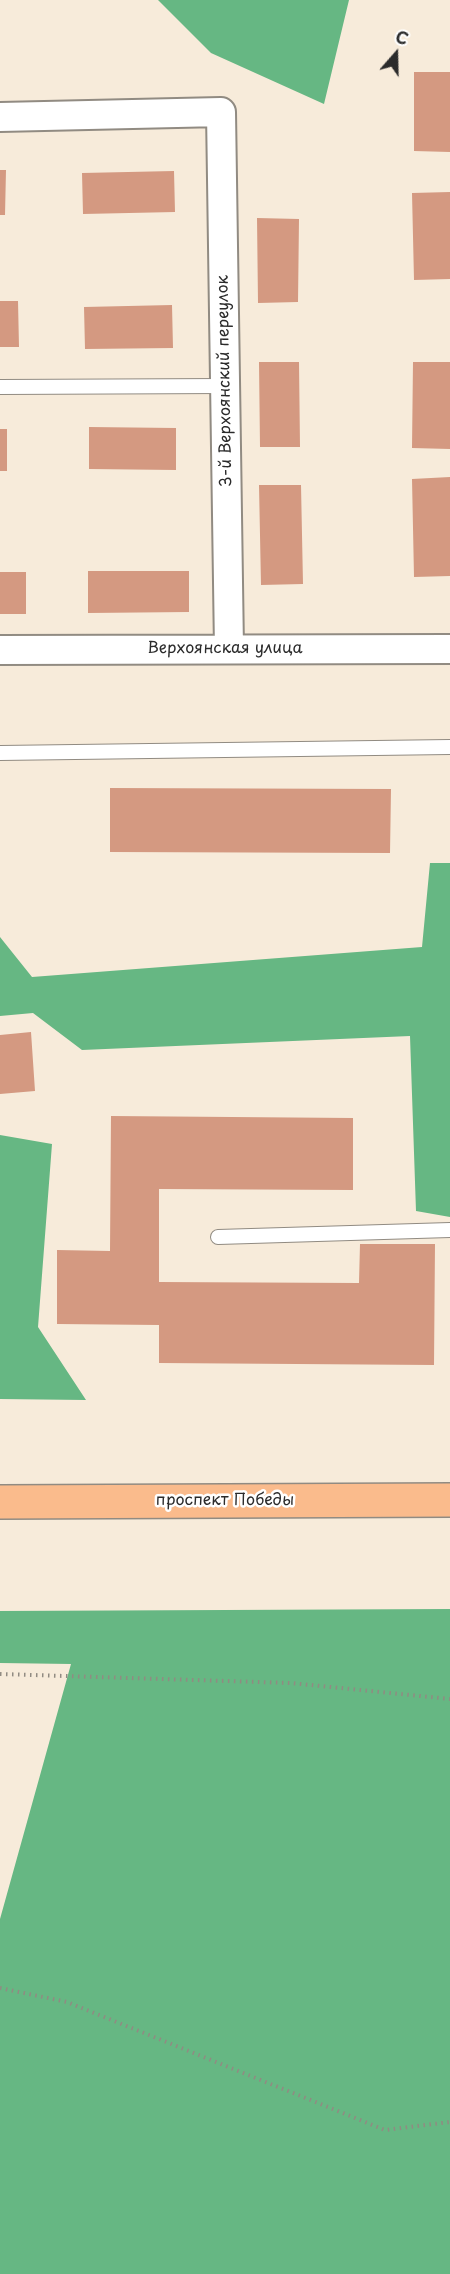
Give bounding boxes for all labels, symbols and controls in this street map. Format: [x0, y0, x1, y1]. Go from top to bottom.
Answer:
north arrow [366, 24, 426, 84]
text: С [392, 24, 412, 50]
street label: 3-й Верхоянский переулок [214, 275, 236, 487]
street label: Верхоянская улица [147, 639, 303, 659]
street label: проспект Победы [156, 1491, 294, 1511]

